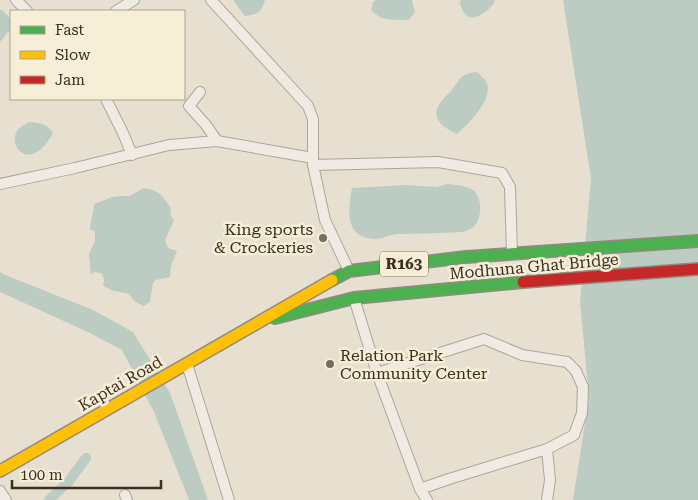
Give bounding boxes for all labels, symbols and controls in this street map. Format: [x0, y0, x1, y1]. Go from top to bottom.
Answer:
legend [10, 10, 185, 100]
text: Fast [55, 21, 85, 39]
text: Slow [55, 46, 91, 64]
text: Jam [55, 71, 85, 89]
place label: King sports & Crockeries [214, 220, 313, 257]
marker: King sports & Crockeries [317, 232, 329, 244]
street label: Modhuna Ghat Bridge [449, 250, 620, 283]
road number: R163 [380, 252, 428, 276]
place label: Relation Park Community Center [340, 346, 488, 383]
street label: Kaptai Road [75, 352, 166, 415]
marker: Relation Park Community Center [324, 358, 336, 370]
scale bar [12, 458, 161, 490]
text: 100 m [20, 466, 63, 484]

